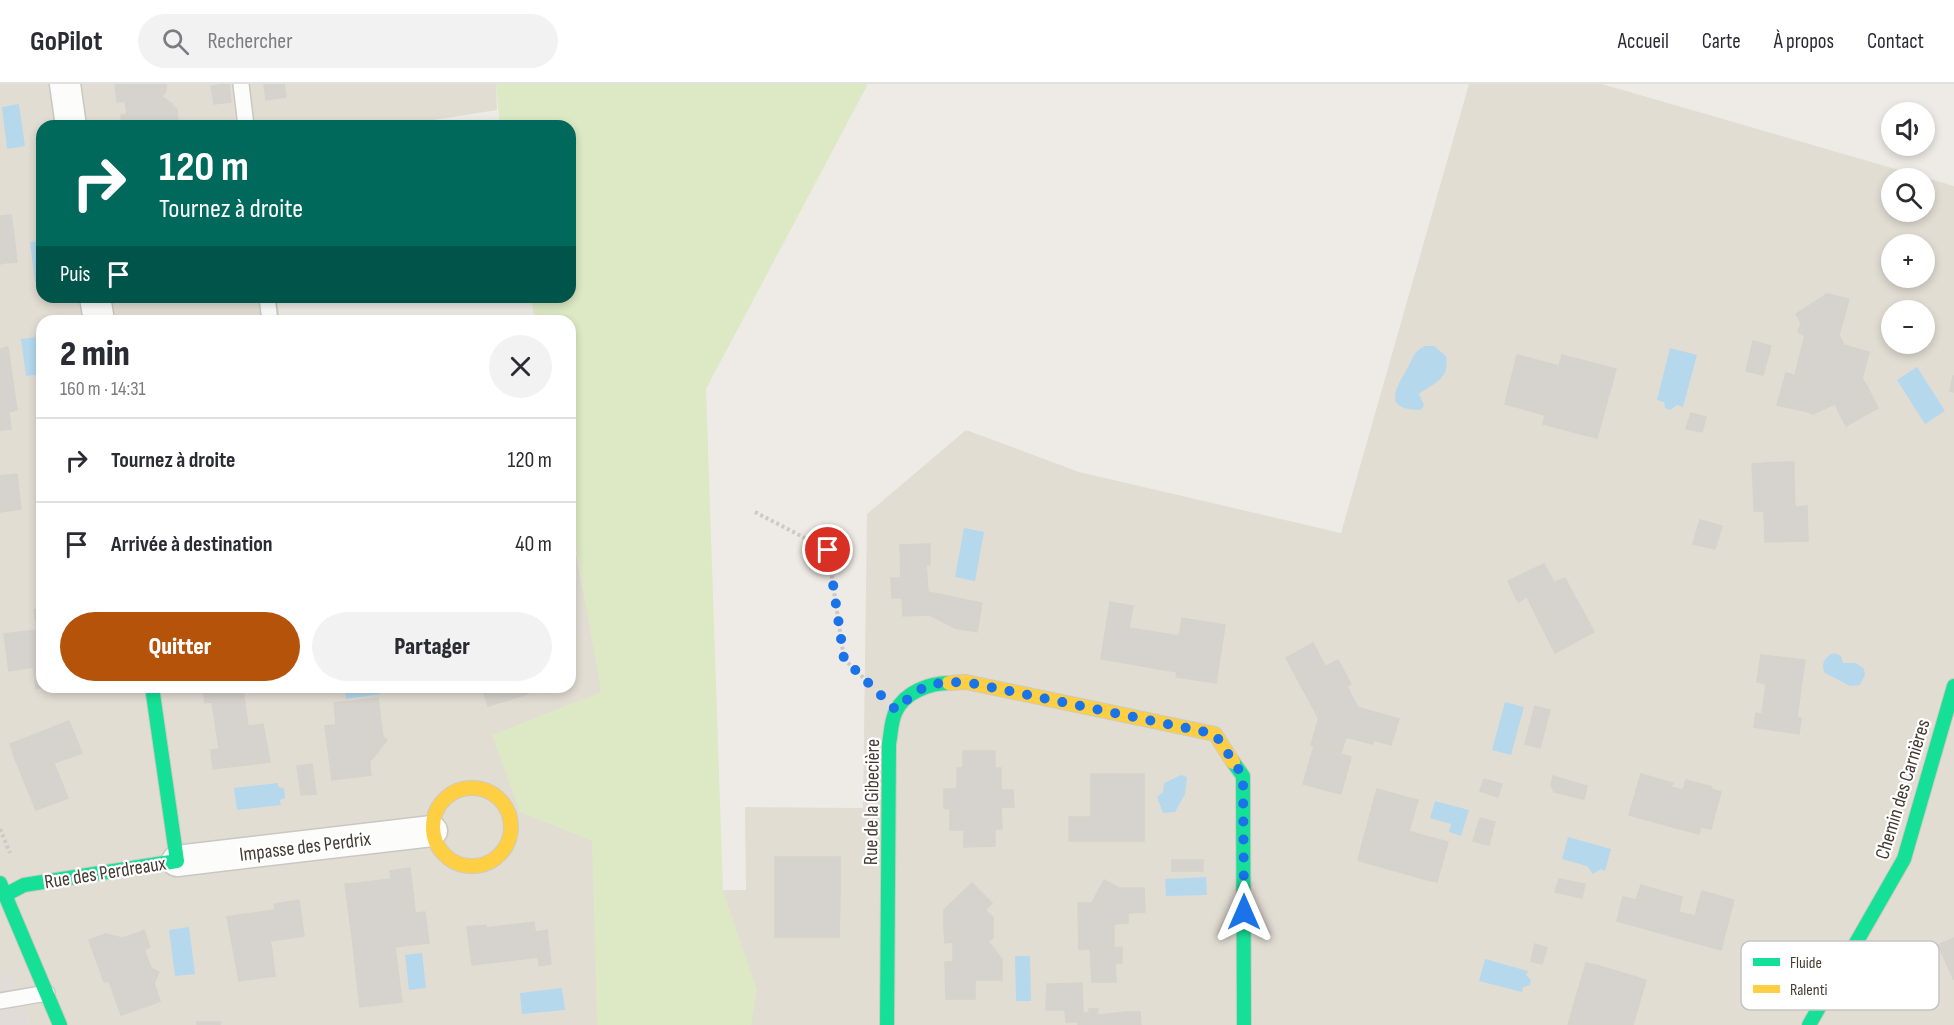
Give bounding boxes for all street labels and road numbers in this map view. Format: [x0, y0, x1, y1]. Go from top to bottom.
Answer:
street label: Chemin des Carnières [1870, 716, 1936, 862]
street label: Rue de la Gibecière [859, 739, 885, 865]
street label: Impasse des Perdrix [238, 827, 373, 867]
street label: Rue des Perdreaux [43, 851, 168, 894]

